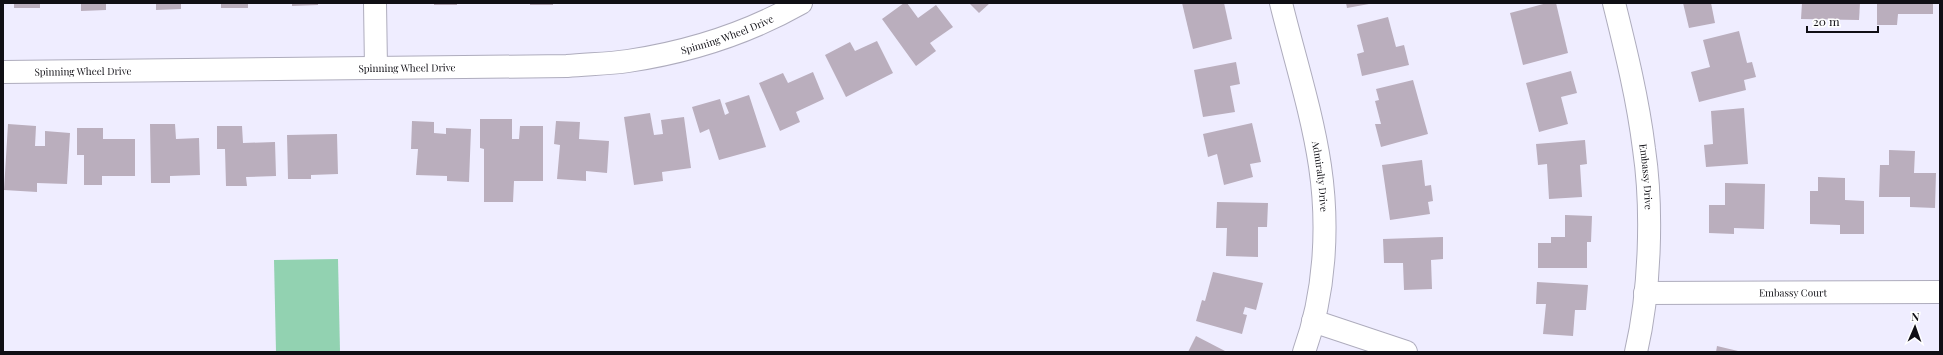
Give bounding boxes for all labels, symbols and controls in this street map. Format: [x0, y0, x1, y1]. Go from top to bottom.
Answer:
scale bar [1807, 8, 1878, 34]
street label: Spinning Wheel Drive [679, 11, 776, 57]
text: 20 m [1813, 13, 1840, 29]
street label: Spinning Wheel Drive [358, 60, 456, 75]
street label: Spinning Wheel Drive [34, 64, 132, 79]
street label: Admiralty Drive [1309, 139, 1331, 212]
street label: Embassy Drive [1636, 143, 1656, 210]
street label: Embassy Court [1759, 285, 1827, 300]
north arrow [1895, 307, 1935, 347]
text: N [1911, 309, 1920, 324]

